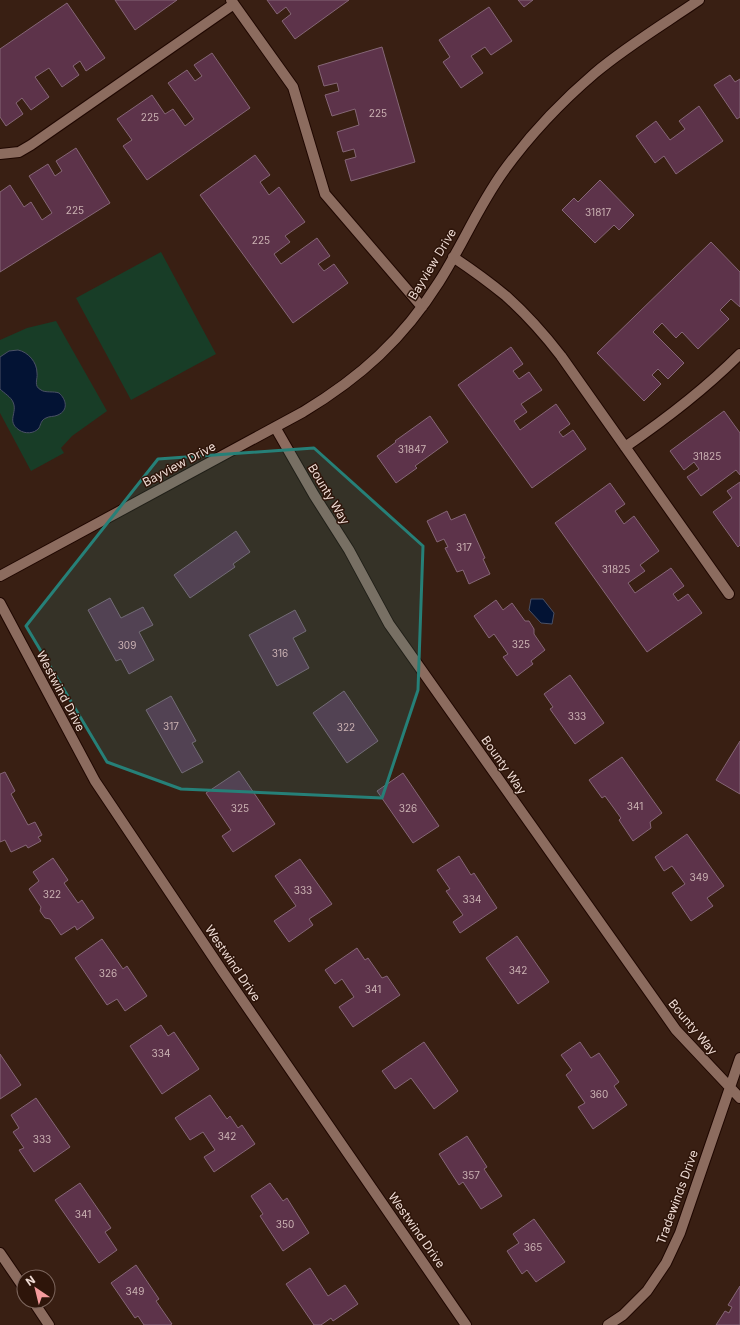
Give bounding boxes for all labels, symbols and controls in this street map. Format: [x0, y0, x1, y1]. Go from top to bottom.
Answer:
house number: 225 [369, 107, 387, 119]
house number: 225 [141, 111, 159, 123]
house number: 225 [66, 204, 84, 216]
house number: 31817 [585, 206, 611, 218]
street label: Bayview Drive [405, 226, 459, 302]
house number: 225 [252, 234, 270, 246]
street label: Bayview Drive [140, 438, 218, 490]
house number: 31847 [398, 443, 427, 455]
house number: 31825 [693, 450, 721, 462]
street label: Bounty Way [305, 461, 353, 527]
house number: 317 [456, 541, 472, 553]
house number: 31825 [602, 563, 630, 575]
house number: 325 [512, 638, 530, 650]
house number: 309 [118, 639, 136, 651]
house number: 316 [272, 647, 288, 659]
street label: Westwind Drive [33, 648, 89, 734]
house number: 333 [568, 710, 586, 722]
house number: 317 [163, 720, 179, 732]
house number: 322 [337, 721, 355, 733]
street label: Bounty Way [478, 733, 530, 797]
house number: 341 [627, 800, 643, 812]
house number: 325 [231, 802, 249, 814]
house number: 326 [399, 802, 417, 814]
house number: 349 [690, 871, 708, 883]
house number: 333 [294, 884, 312, 896]
house number: 322 [43, 888, 61, 900]
house number: 334 [463, 893, 481, 905]
street label: Westwind Drive [202, 922, 264, 1004]
house number: 342 [509, 964, 527, 976]
house number: 326 [99, 967, 117, 979]
house number: 341 [365, 983, 381, 995]
street label: Bounty Way [665, 996, 721, 1058]
house number: 334 [152, 1047, 170, 1059]
house number: 360 [590, 1088, 608, 1100]
house number: 342 [218, 1130, 236, 1142]
house number: 333 [33, 1133, 51, 1145]
street label: Tradewinds Drive [653, 1148, 701, 1246]
house number: 357 [462, 1169, 480, 1181]
street label: Westwind Drive [385, 1189, 449, 1271]
house number: 341 [75, 1208, 91, 1220]
house number: 350 [276, 1218, 294, 1230]
house number: 365 [524, 1241, 542, 1253]
north arrow [16, 1269, 56, 1309]
text: N [23, 1273, 38, 1289]
house number: 349 [126, 1285, 144, 1297]

